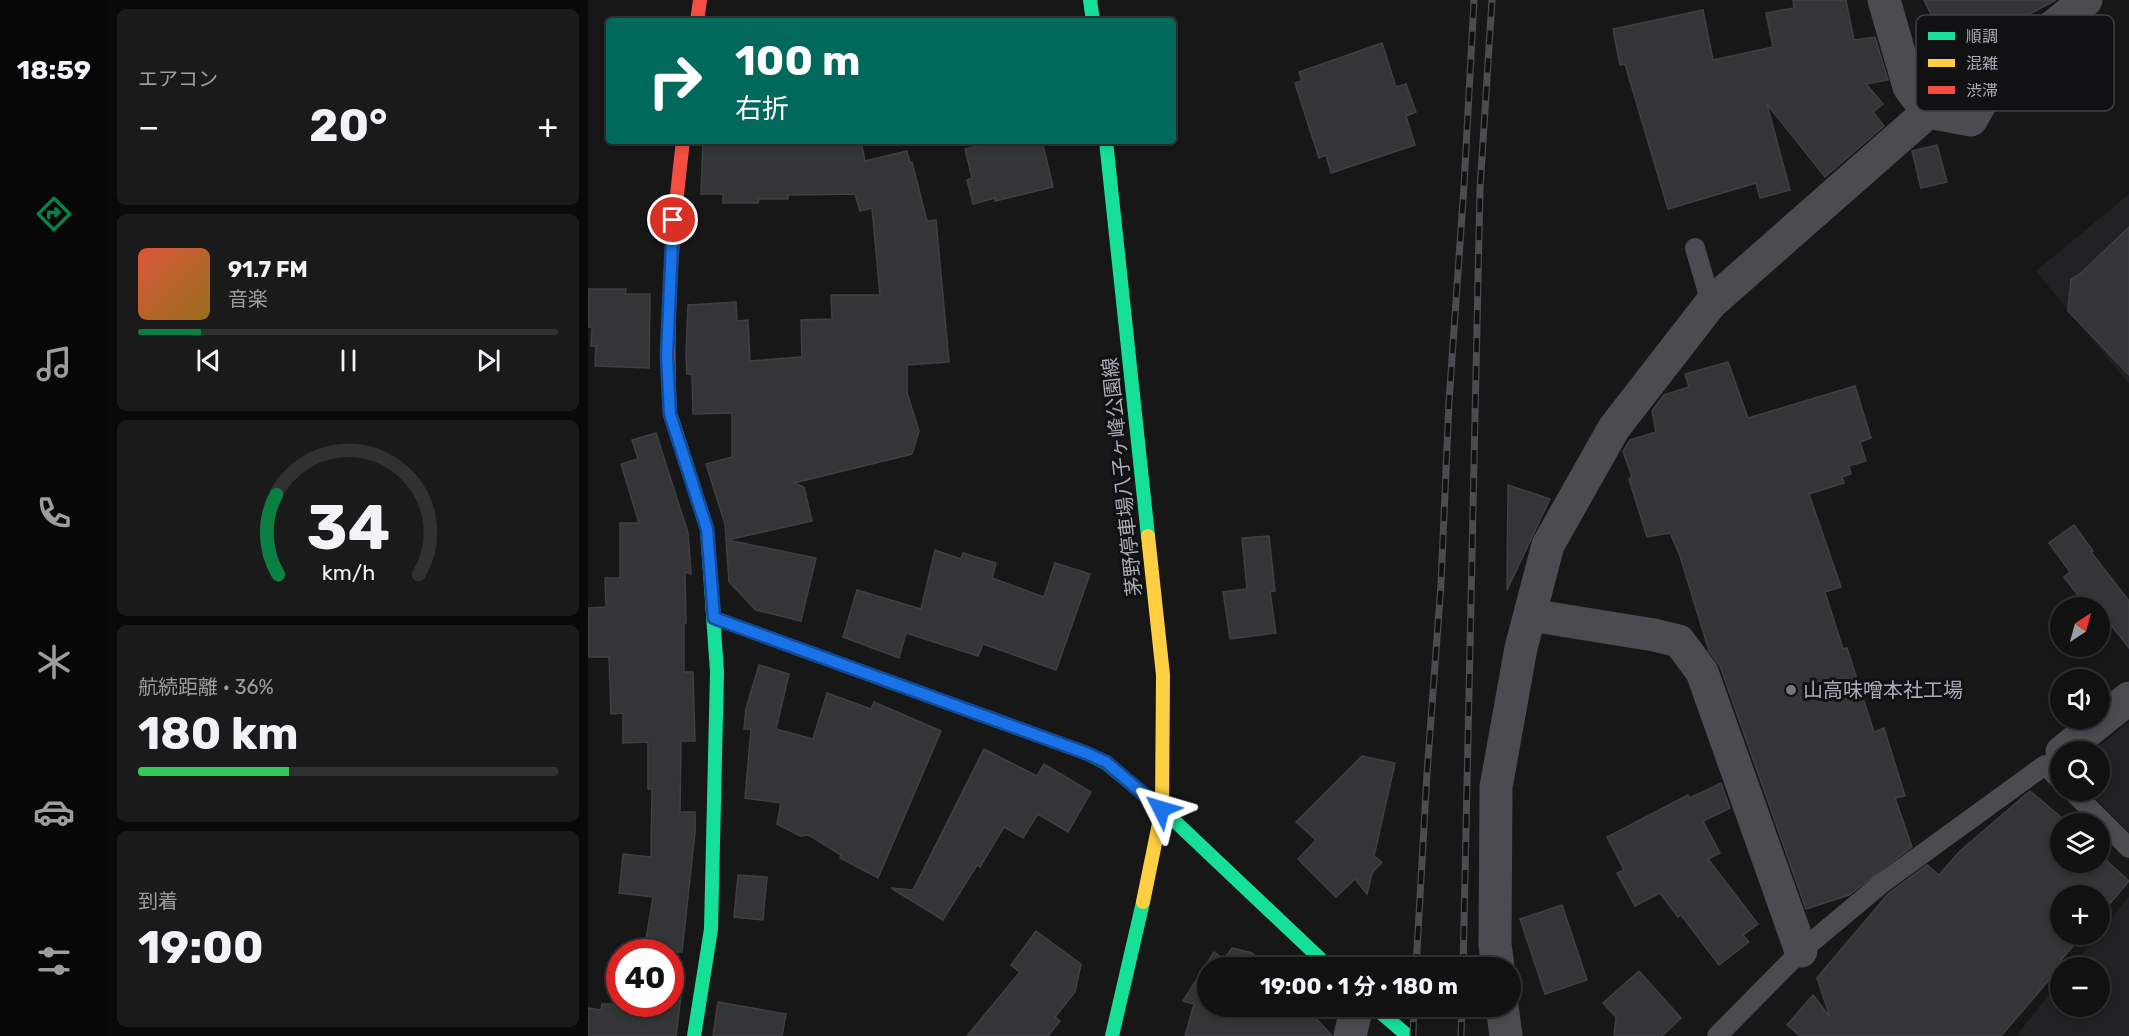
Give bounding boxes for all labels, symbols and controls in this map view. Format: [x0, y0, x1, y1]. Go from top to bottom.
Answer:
legend [1916, 15, 2114, 111]
text: 順調 [1966, 27, 1998, 46]
text: 100 m [735, 36, 860, 86]
icon: right [636, 42, 714, 120]
text: 18:59 [17, 54, 91, 86]
text: 混雑 [1966, 54, 1998, 73]
text: エアコン [138, 67, 218, 91]
text: 渋滞 [1966, 81, 1998, 100]
text: 右折 [735, 93, 789, 125]
text: 20° [309, 99, 388, 152]
text: − [138, 107, 159, 146]
text: + [537, 107, 558, 146]
icon: directions [33, 193, 75, 235]
pin [647, 194, 698, 245]
icon: arrive [656, 203, 689, 236]
text: 91.7 FM [228, 256, 308, 283]
text: 音楽 [228, 287, 268, 311]
icon: music [33, 343, 75, 385]
icon: previous [192, 344, 225, 377]
icon: pause [332, 344, 365, 377]
icon: next [472, 344, 505, 377]
street label: 茅野停車場八子ヶ峰公園線 [1098, 356, 1146, 598]
text: 34 [306, 491, 390, 565]
icon: phone [33, 492, 75, 534]
text: km/h [321, 560, 375, 585]
north arrow [2050, 597, 2110, 657]
map controls [2050, 597, 2110, 1017]
icon: climate [33, 641, 75, 683]
button: sound [2050, 669, 2110, 729]
text: 航続距離 · 36% [138, 675, 274, 699]
place label: 山高味噌本社工場 [1803, 678, 1963, 702]
marker: 山高味噌本社工場 [1784, 683, 1798, 697]
text: 180 km [138, 707, 299, 760]
button: search [2050, 741, 2110, 801]
position arrow [1129, 777, 1193, 841]
icon: car [33, 791, 75, 833]
button: layers [2050, 813, 2110, 873]
button: + [2050, 885, 2110, 945]
text: 到着 [138, 889, 178, 913]
text: 19:00 [138, 921, 264, 974]
speed limit sign: 40 [606, 939, 684, 1017]
icon: filters [33, 940, 75, 982]
button: − [2050, 957, 2110, 1017]
text: 19:00 · 1 分 · 180 m [1260, 973, 1458, 1000]

